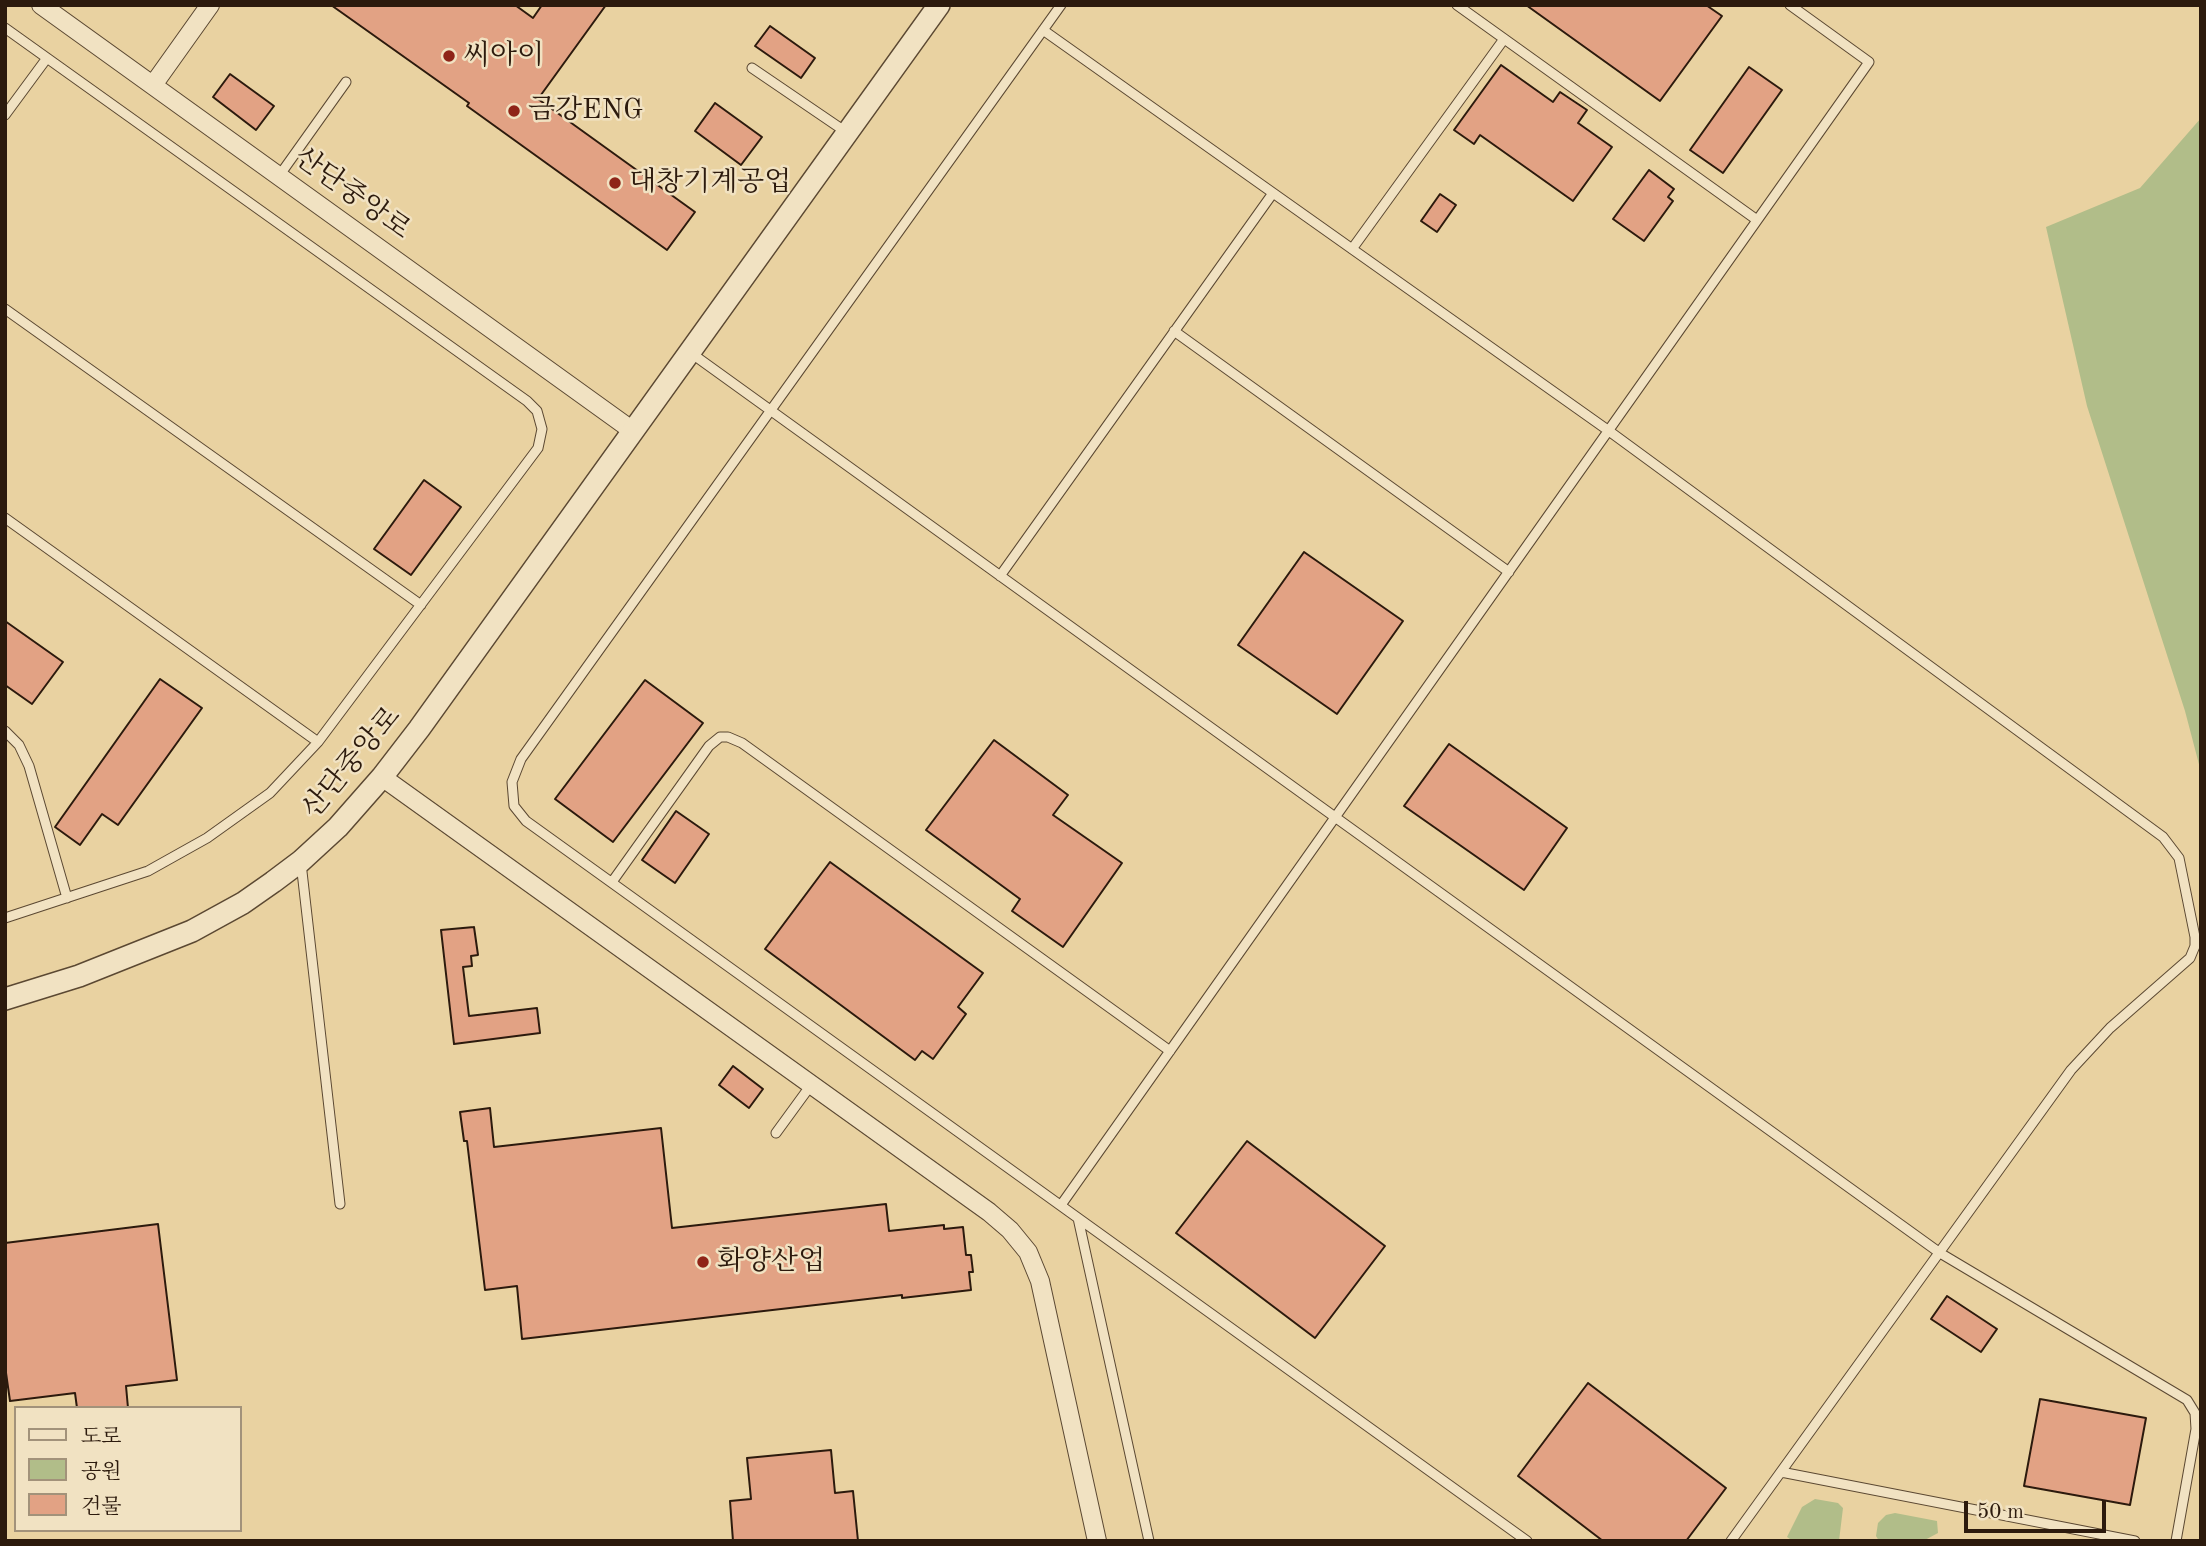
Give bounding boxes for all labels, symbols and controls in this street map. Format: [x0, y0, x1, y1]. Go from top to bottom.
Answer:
place label: 씨아이 [463, 39, 544, 73]
marker: 씨아이 [441, 48, 457, 64]
place label: 금강ENG [528, 94, 643, 128]
marker: 금강ENG [506, 103, 522, 119]
street label: 산단중앙로 [287, 141, 417, 247]
place label: 대창기계공업 [629, 166, 791, 200]
marker: 대창기계공업 [607, 175, 623, 191]
street label: 산단중앙로 [296, 700, 408, 826]
place label: 화양산업 [717, 1245, 825, 1279]
marker: 화양산업 [695, 1254, 711, 1270]
legend [14, 1406, 242, 1532]
text: 도로 [81, 1427, 122, 1448]
text: 공원 [81, 1462, 122, 1483]
scale bar [1968, 1486, 2110, 1530]
text: 건물 [81, 1497, 122, 1518]
text: 50 m [1977, 1502, 2024, 1523]

